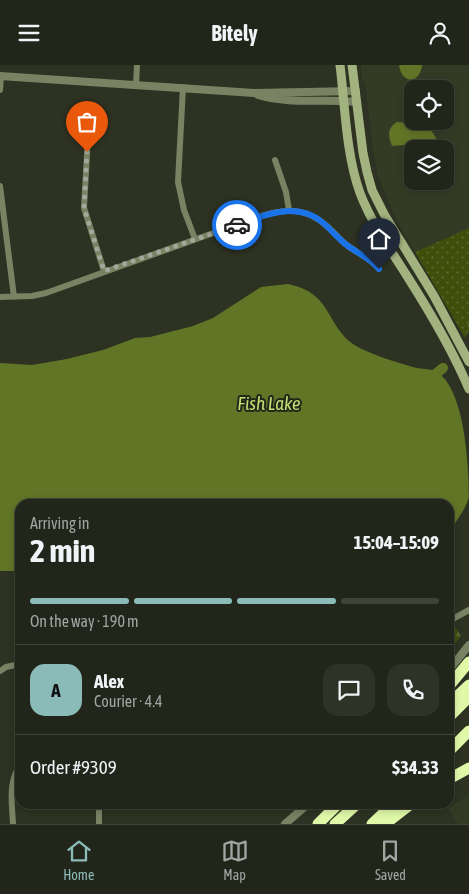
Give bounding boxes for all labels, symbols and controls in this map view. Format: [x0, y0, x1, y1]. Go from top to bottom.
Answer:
icon: menu [15, 19, 43, 47]
icon: person [426, 19, 454, 47]
text: Bitely [211, 20, 258, 46]
map controls [404, 80, 454, 190]
button: locate [404, 80, 454, 130]
pin [66, 101, 108, 152]
icon: bag [73, 108, 101, 136]
button: layers [404, 140, 454, 190]
courier [212, 200, 262, 250]
icon: car [223, 211, 251, 239]
pin [358, 218, 400, 269]
icon: home [365, 225, 393, 253]
water label: Fish Lake [237, 392, 301, 414]
text: Arriving in [30, 514, 90, 532]
text: 15:04–15:09 [353, 531, 439, 553]
text: 2 min [30, 532, 95, 569]
text: On the way · 190 m [30, 612, 139, 630]
button: chat [323, 664, 375, 716]
button: phone [387, 664, 439, 716]
text: Alex [94, 670, 124, 692]
text: A [51, 679, 61, 701]
text: Courier · 4.4 [94, 692, 163, 710]
text: Order #9309 [30, 756, 117, 778]
text: $34.33 [392, 756, 439, 778]
tab: Home [63, 837, 94, 883]
tab: Map [221, 837, 249, 883]
tab: Saved [375, 837, 406, 883]

